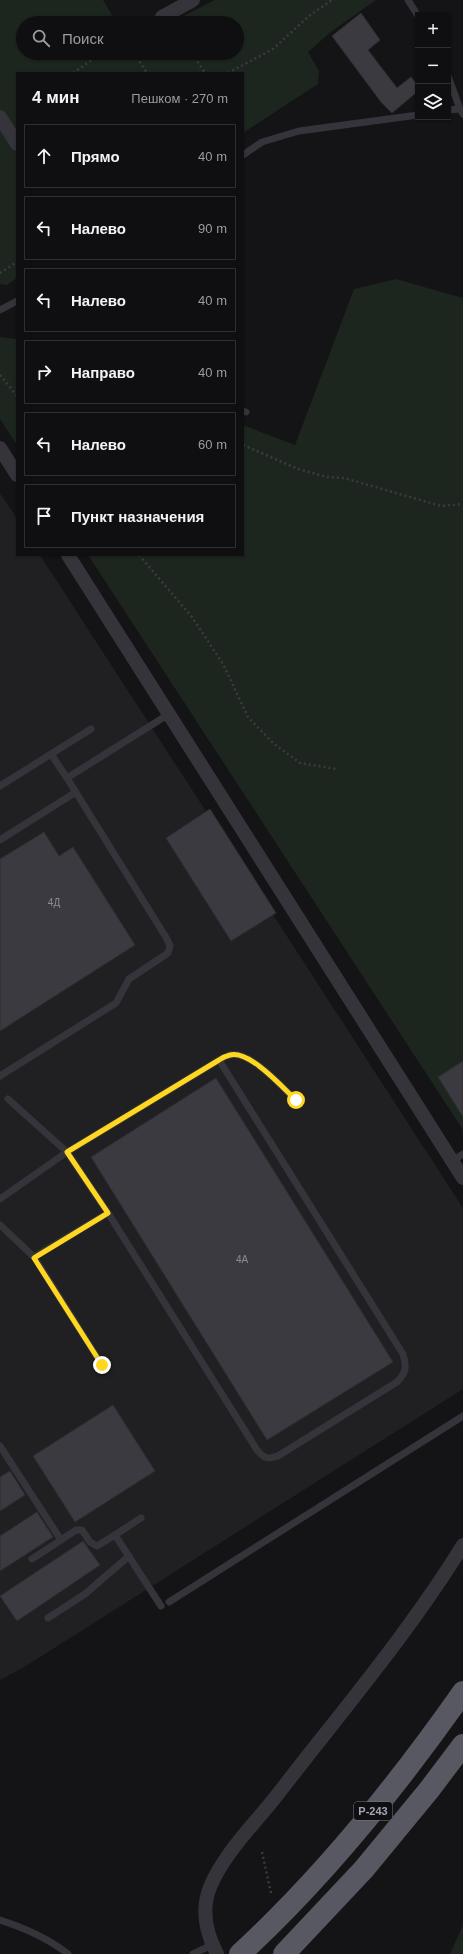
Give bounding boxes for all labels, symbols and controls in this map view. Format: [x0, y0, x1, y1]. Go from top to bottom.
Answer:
map controls [415, 12, 451, 120]
button: + [415, 12, 451, 48]
search box [16, 16, 244, 60]
icon: search [30, 27, 52, 49]
text: Поиск [62, 30, 104, 47]
button: − [415, 48, 451, 84]
button: layers [415, 84, 451, 120]
text: 4 мин [32, 88, 79, 107]
text: Пешком · 270 m [131, 91, 228, 106]
icon: ahead [33, 145, 55, 167]
text: Прямо [71, 148, 120, 165]
text: 40 m [198, 149, 227, 164]
icon: left [33, 217, 55, 239]
text: Налево [71, 220, 126, 237]
text: 90 m [198, 221, 227, 236]
icon: left [33, 289, 55, 311]
text: Налево [71, 292, 126, 309]
text: 40 m [198, 293, 227, 308]
icon: right [33, 361, 55, 383]
text: Направо [71, 364, 135, 381]
text: 40 m [198, 365, 227, 380]
icon: left [33, 433, 55, 455]
text: Налево [71, 436, 126, 453]
text: 60 m [198, 437, 227, 452]
icon: arrive [33, 505, 55, 527]
text: Пункт назначения [71, 508, 204, 525]
house number: 4Д [48, 897, 60, 908]
route start [287, 1091, 305, 1109]
house number: 4А [236, 1254, 248, 1265]
route end [93, 1356, 111, 1374]
road number: Р-243 [354, 1802, 392, 1820]

